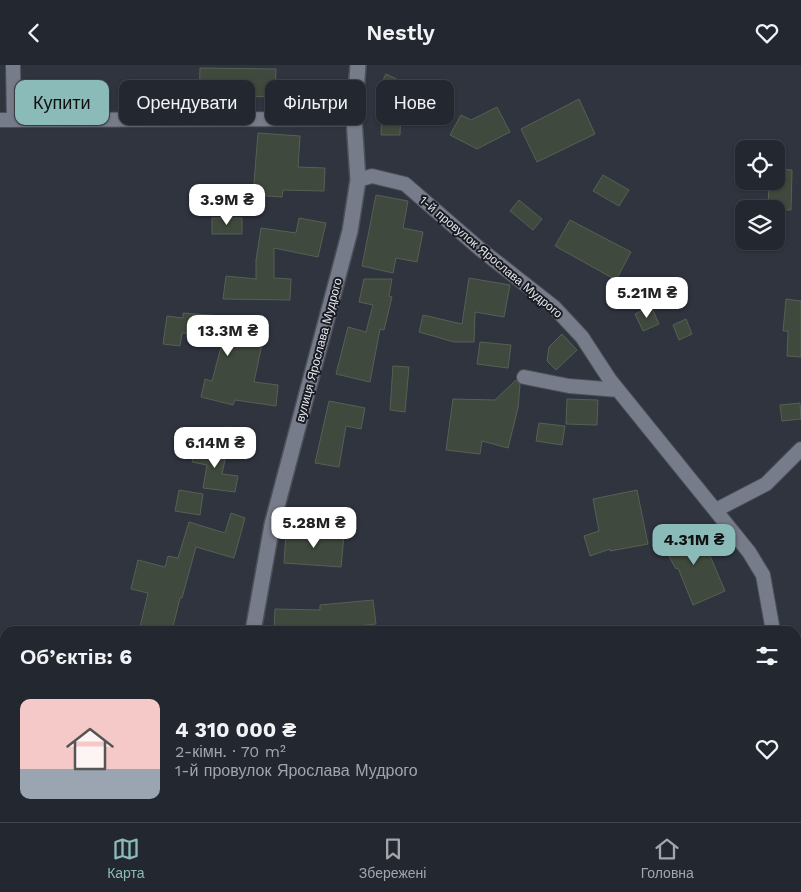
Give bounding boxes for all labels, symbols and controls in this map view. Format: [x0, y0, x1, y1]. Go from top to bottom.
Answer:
icon: back [20, 19, 48, 47]
icon: heart [753, 19, 781, 47]
text: Nestly [366, 20, 435, 45]
chip: Купити [15, 80, 109, 125]
chip: Орендувати [119, 80, 255, 125]
chip: Фільтри [265, 80, 366, 125]
chip: Нове [376, 80, 454, 125]
map controls [735, 140, 785, 250]
button: locate [735, 140, 785, 190]
pin: 3.9M ₴ [186, 184, 268, 226]
text: 3.9M ₴ [200, 190, 254, 209]
street label: 1-й провулок Ярослава Мудрого [417, 193, 565, 321]
button: layers [735, 200, 785, 250]
street label: вулиця Ярослава Мудрого [293, 276, 345, 424]
pin: 5.21M ₴ [601, 277, 693, 319]
text: 5.21M ₴ [617, 283, 677, 302]
pin: 13.3M ₴ [182, 315, 274, 357]
text: 13.3M ₴ [198, 321, 258, 340]
pin: 6.14M ₴ [169, 427, 261, 469]
text: 6.14M ₴ [185, 433, 245, 452]
pin: 5.28M ₴ [268, 507, 360, 549]
text: 5.28M ₴ [282, 513, 346, 532]
pin: 4.31M ₴ [648, 523, 740, 566]
text: 4.31M ₴ [663, 530, 725, 549]
icon: filters [753, 642, 781, 670]
text: Об’єктів: 6 [20, 644, 132, 669]
text: 4 310 000 ₴ [175, 717, 296, 742]
icon: home [60, 719, 120, 779]
icon: heart [753, 735, 781, 763]
text: 2-кімн. · 70 m² [175, 742, 286, 761]
text: 1-й провулок Ярослава Мудрого [175, 761, 418, 780]
tab: Карта [107, 835, 145, 881]
tab: Збережені [359, 835, 426, 881]
tab: Головна [641, 835, 694, 881]

